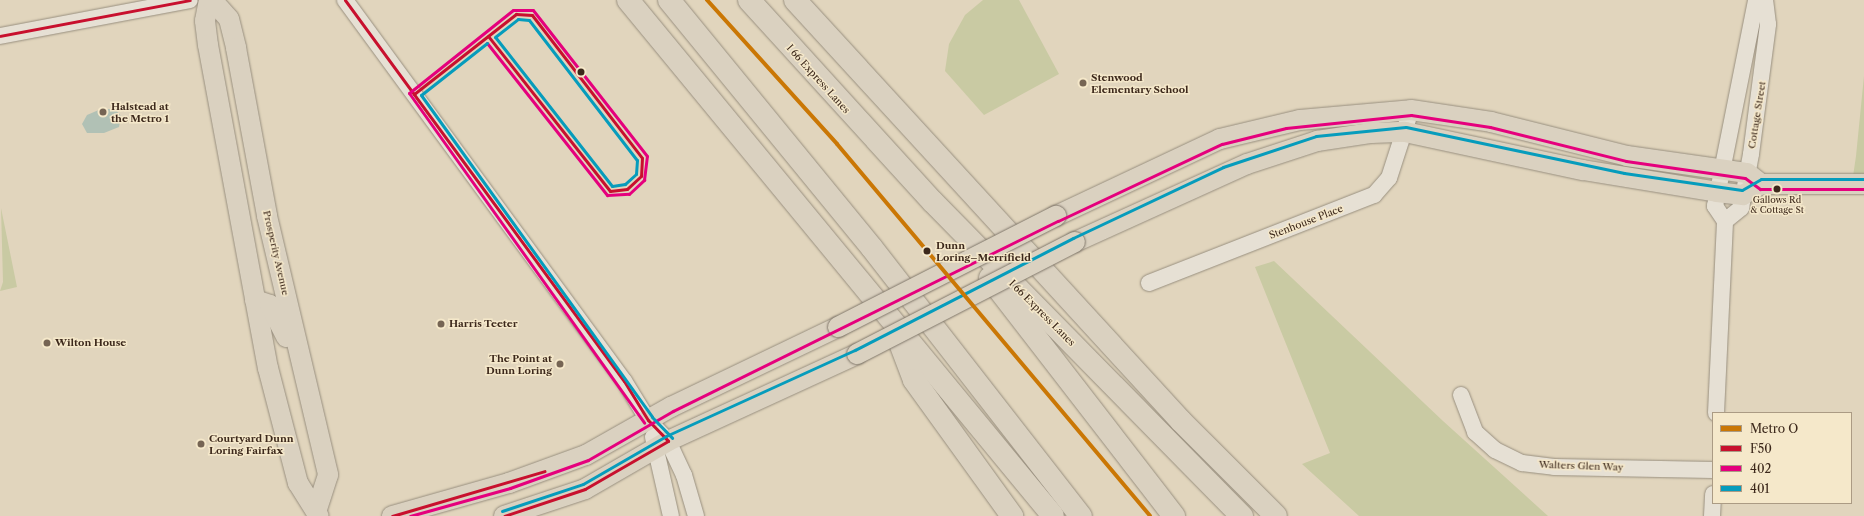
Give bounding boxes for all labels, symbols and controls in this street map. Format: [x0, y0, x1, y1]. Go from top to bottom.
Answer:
street label: I 66 Express Lanes [784, 42, 852, 116]
unlabelled marker [576, 67, 586, 77]
place label: Stenwood Elementary School [1091, 71, 1189, 94]
marker: Stenwood Elementary School [1078, 78, 1088, 88]
street label: Cottage Street [1746, 80, 1768, 150]
place label: Halstead at the Metro 1 [111, 100, 169, 124]
marker: Halstead at the Metro 1 [98, 107, 108, 117]
marker: Gallows Rd & Cottage St [1772, 184, 1782, 194]
place label: Gallows Rd & Cottage St [1750, 195, 1804, 216]
street label: Stenhouse Place [1267, 202, 1345, 242]
street label: Prosperity Avenue [260, 209, 292, 297]
place label: Dunn Loring–Merrifield [936, 239, 1031, 262]
marker: Dunn Loring–Merrifield [921, 245, 933, 257]
street label: I 66 Express Lanes [1006, 277, 1078, 349]
place label: Harris Teeter [449, 318, 518, 330]
marker: Harris Teeter [436, 319, 446, 329]
place label: Wilton House [55, 337, 126, 349]
marker: Wilton House [42, 338, 52, 348]
place label: The Point at Dunn Loring [486, 352, 552, 376]
marker: The Point at Dunn Loring [555, 359, 565, 369]
legend [1712, 412, 1852, 504]
text: Metro O [1750, 421, 1798, 436]
place label: Courtyard Dunn Loring Fairfax [209, 432, 294, 456]
marker: Courtyard Dunn Loring Fairfax [196, 439, 206, 449]
text: F50 [1750, 441, 1772, 456]
street label: Walters Glen Way [1538, 459, 1624, 473]
text: 402 [1750, 461, 1771, 476]
text: 401 [1750, 481, 1770, 496]

